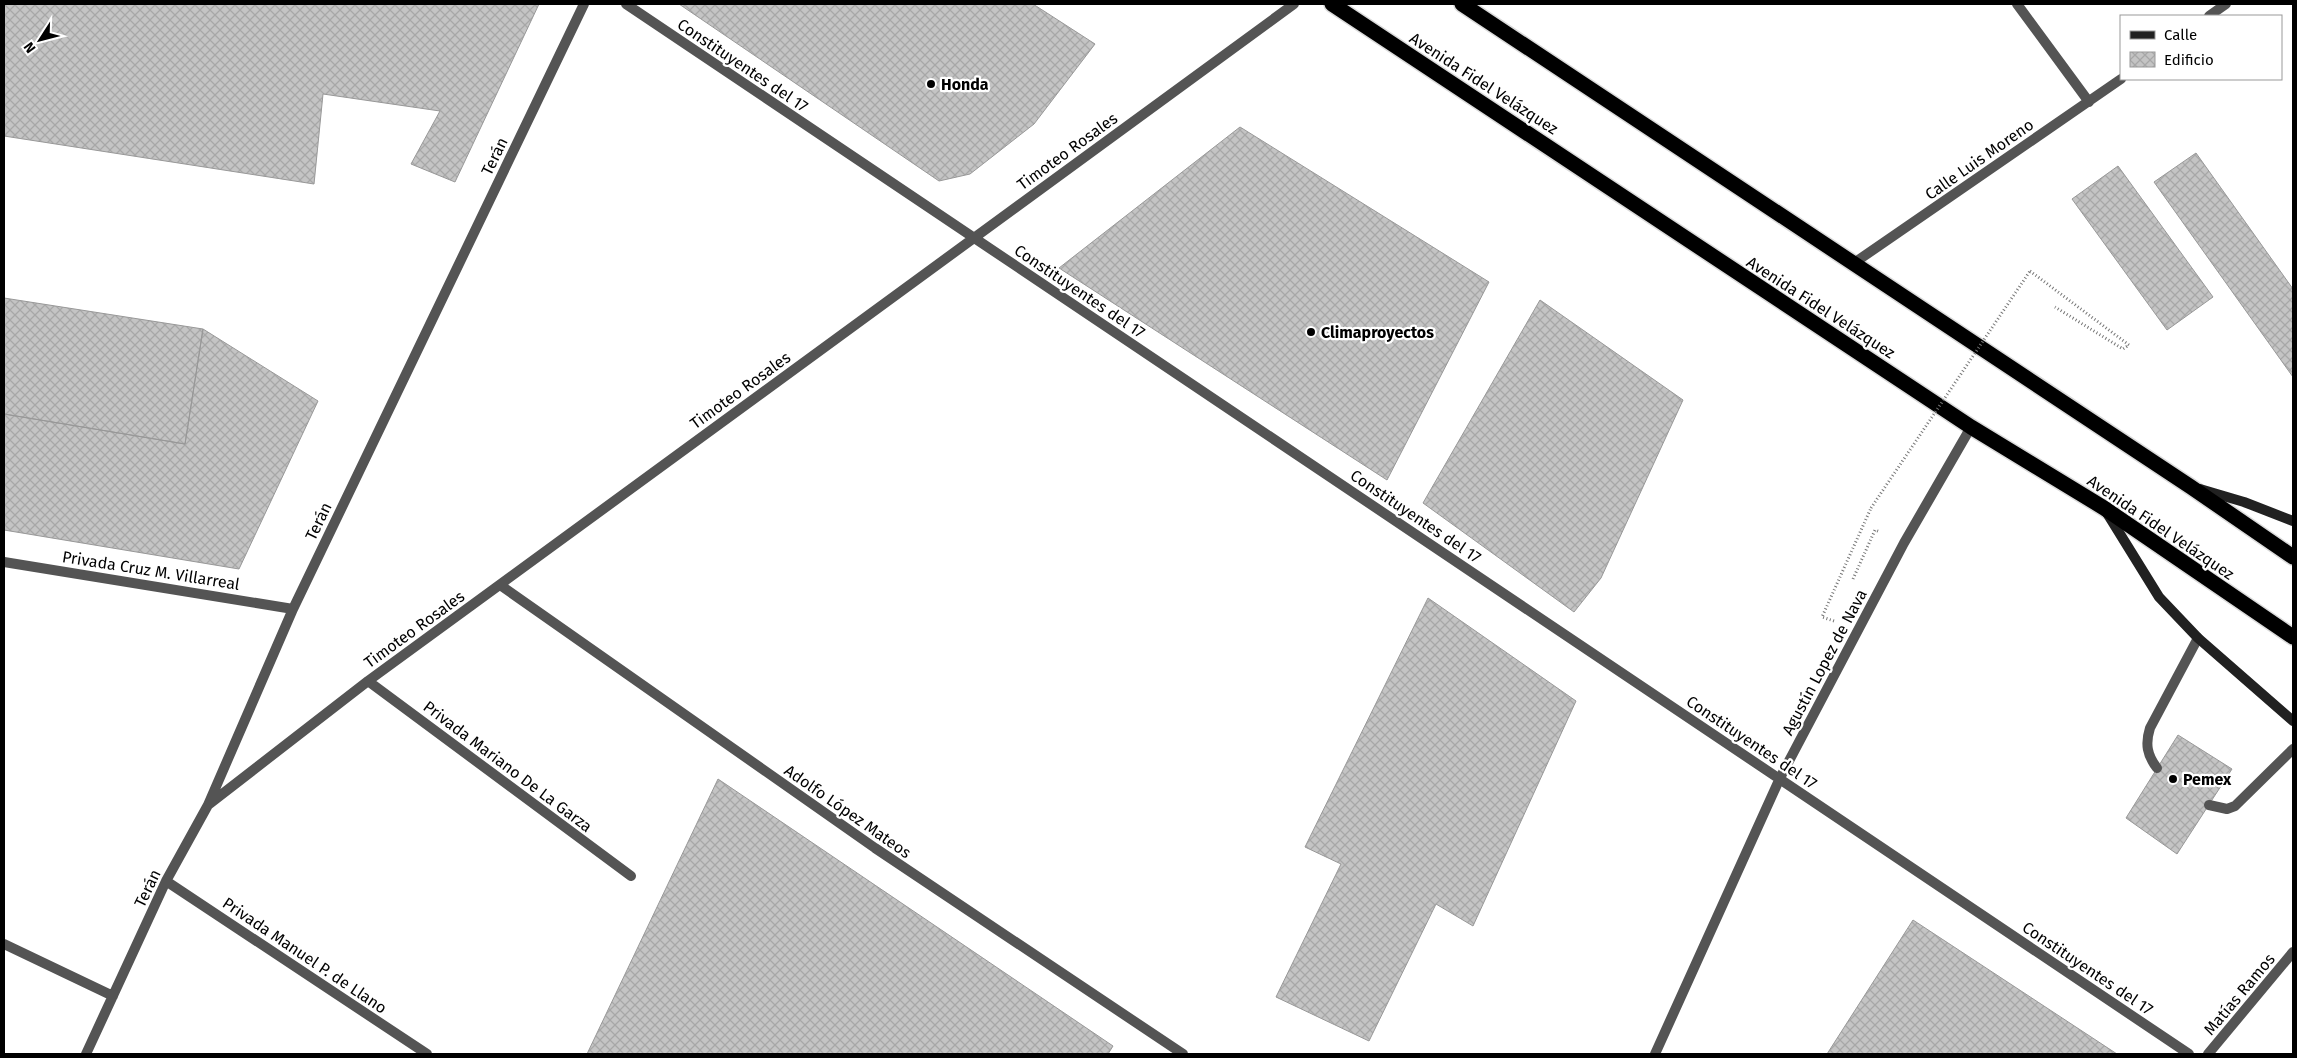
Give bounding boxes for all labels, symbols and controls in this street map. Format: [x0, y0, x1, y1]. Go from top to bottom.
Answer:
north arrow [15, 15, 65, 65]
street label: Constituyentes del 17 [674, 15, 812, 116]
legend [2120, 15, 2282, 80]
text: Calle [2164, 26, 2197, 44]
street label: Avenida Fidel Velázquez [1406, 28, 1561, 139]
text: N [20, 39, 39, 56]
text: Edificio [2164, 51, 2214, 69]
place label: Honda [941, 75, 989, 94]
marker: Honda [925, 78, 937, 90]
street label: Timoteo Rosales [1014, 109, 1121, 194]
street label: Calle Luis Moreno [1921, 115, 2037, 204]
street label: Terán [477, 134, 512, 178]
street label: Constituyentes del 17 [1011, 241, 1149, 342]
street label: Avenida Fidel Velázquez [1743, 252, 1898, 363]
place label: Climaproyectos [1321, 323, 1434, 342]
marker: Climaproyectos [1305, 326, 1317, 338]
street label: Timoteo Rosales [687, 348, 794, 433]
street label: Constituyentes del 17 [1347, 466, 1485, 567]
street label: Avenida Fidel Velázquez [2084, 471, 2238, 584]
street label: Terán [301, 499, 336, 543]
street label: Privada Cruz M. Villarreal [61, 547, 241, 594]
street label: Agustín Lopez de Nava [1778, 586, 1871, 738]
street label: Timoteo Rosales [361, 587, 468, 672]
street label: Constituyentes del 17 [1683, 692, 1821, 793]
street label: Privada Mariano De La Garza [420, 697, 596, 836]
street label: Adolfo López Mateos [781, 761, 915, 862]
place label: Pemex [2183, 770, 2232, 789]
marker: Pemex [2167, 773, 2179, 785]
street label: Terán [130, 866, 165, 910]
street label: Privada Manuel P. de Llano [219, 893, 390, 1017]
street label: Constituyentes del 17 [2019, 918, 2157, 1019]
street label: Matías Ramos [2200, 950, 2279, 1039]

